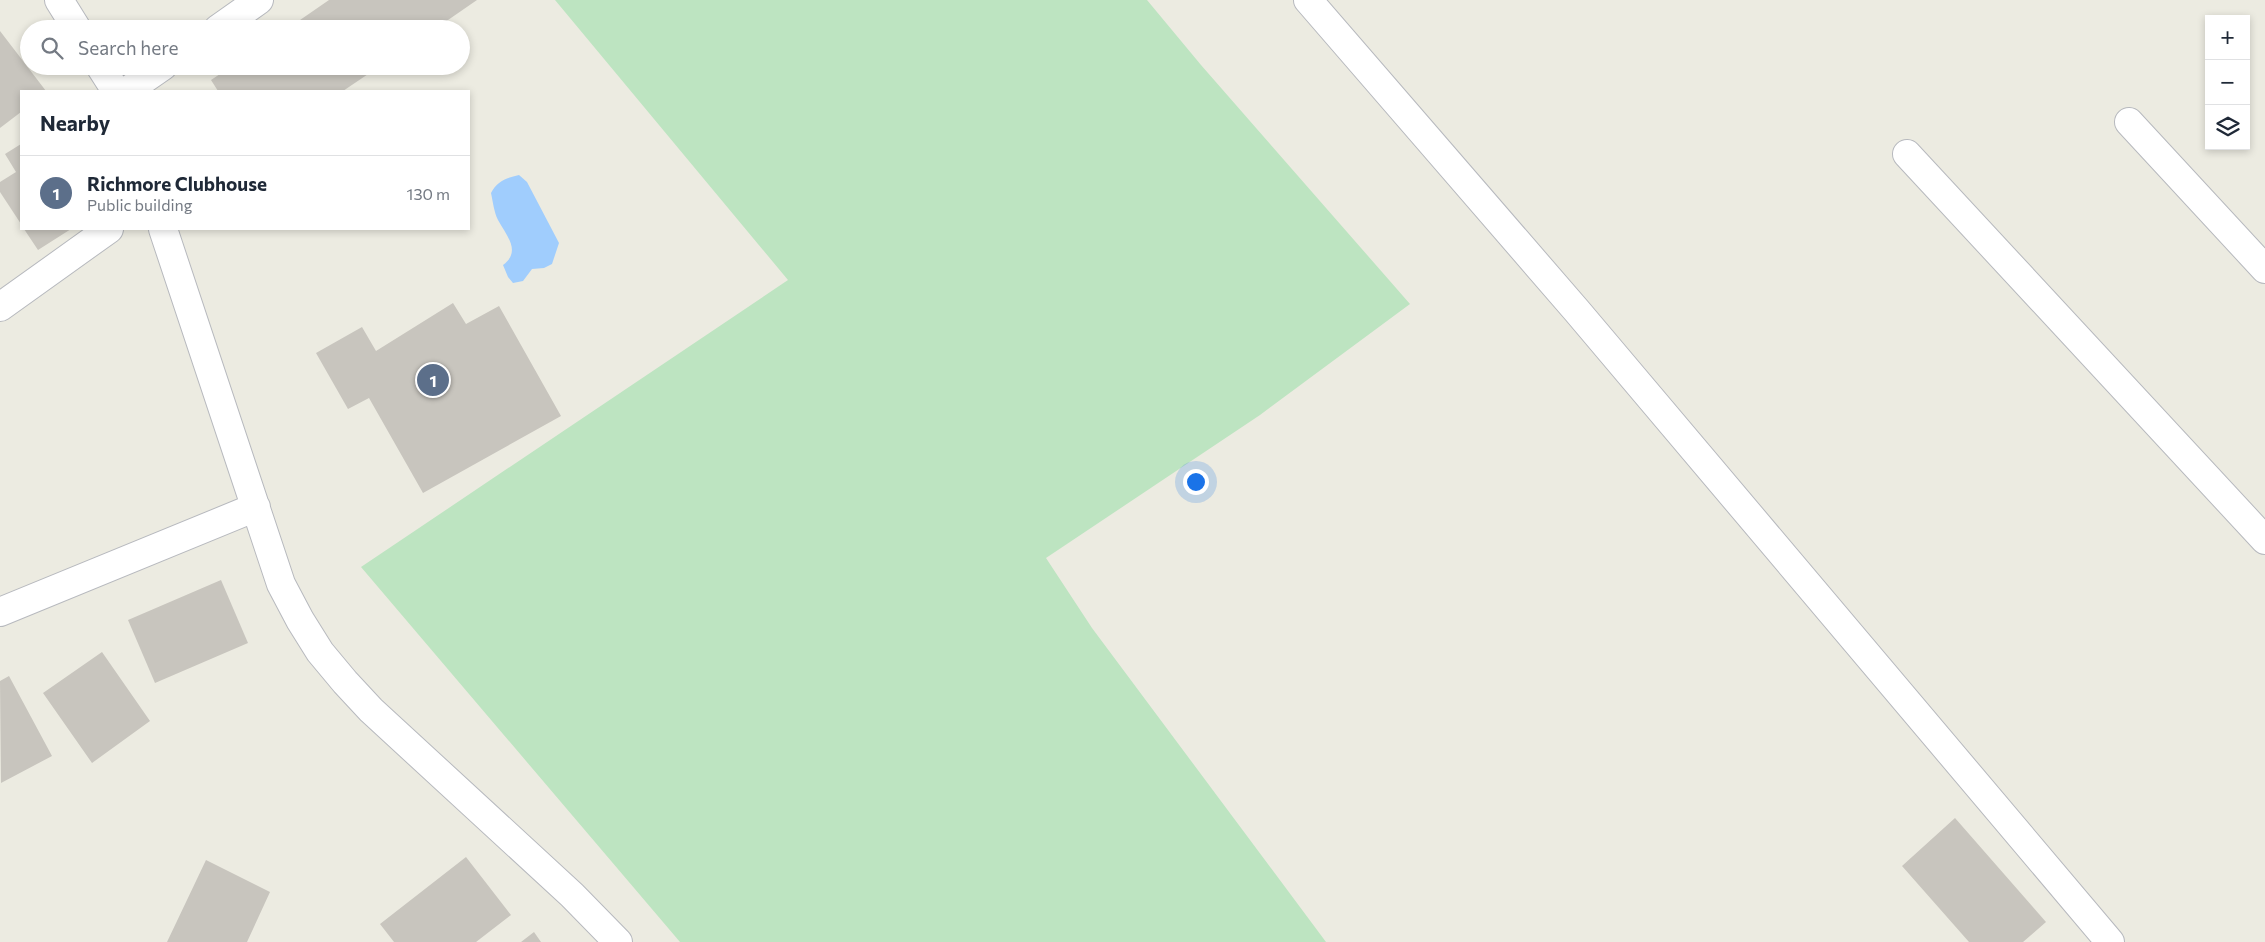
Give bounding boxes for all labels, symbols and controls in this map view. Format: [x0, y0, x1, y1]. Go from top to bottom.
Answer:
map controls [2205, 15, 2250, 150]
button: + [2205, 15, 2250, 60]
search box [20, 20, 470, 75]
icon: search [38, 34, 66, 62]
text: Search here [78, 36, 178, 59]
button: − [2205, 60, 2250, 105]
button: layers [2205, 105, 2250, 150]
text: Nearby [40, 110, 110, 135]
text: Richmore Clubhouse [87, 172, 267, 195]
text: 1 [52, 184, 60, 203]
text: 130 m [407, 184, 450, 203]
text: Public building [87, 195, 192, 214]
pin: 1 [417, 361, 449, 399]
your location [1183, 469, 1209, 495]

